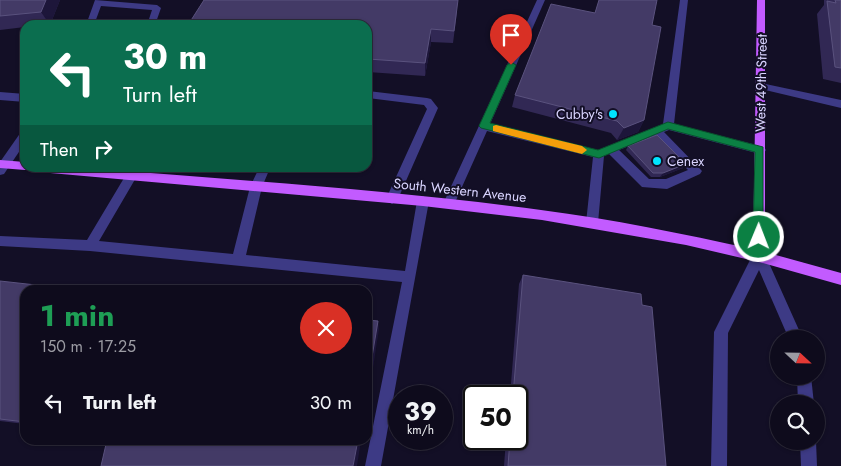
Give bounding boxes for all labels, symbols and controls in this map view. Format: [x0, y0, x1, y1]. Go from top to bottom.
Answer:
pin [490, 14, 532, 65]
icon: arrive [497, 21, 525, 49]
text: 30 m [123, 32, 207, 82]
street label: West 49th Street [750, 33, 772, 132]
icon: left [40, 40, 105, 105]
text: Turn left [123, 78, 197, 110]
place label: Cubby's [556, 104, 603, 124]
marker: Cubby's [607, 108, 619, 120]
icon: right [89, 135, 117, 163]
text: Then [40, 136, 79, 163]
place label: Cenex [667, 151, 704, 171]
marker: Cenex [651, 155, 663, 167]
street label: South Western Avenue [392, 173, 528, 207]
position arrow [732, 210, 784, 262]
text: 1 min [40, 294, 114, 337]
button: close [300, 302, 352, 354]
north arrow [770, 330, 825, 385]
map controls [770, 330, 825, 450]
text: 150 m · 17:25 [40, 335, 136, 358]
speed limit sign: 50 [463, 385, 528, 450]
icon: left [40, 389, 68, 417]
text: Turn left [83, 389, 156, 416]
text: 30 m [310, 389, 352, 416]
text: 39 [404, 393, 437, 429]
button: search [770, 395, 825, 450]
text: km/h [407, 421, 434, 439]

